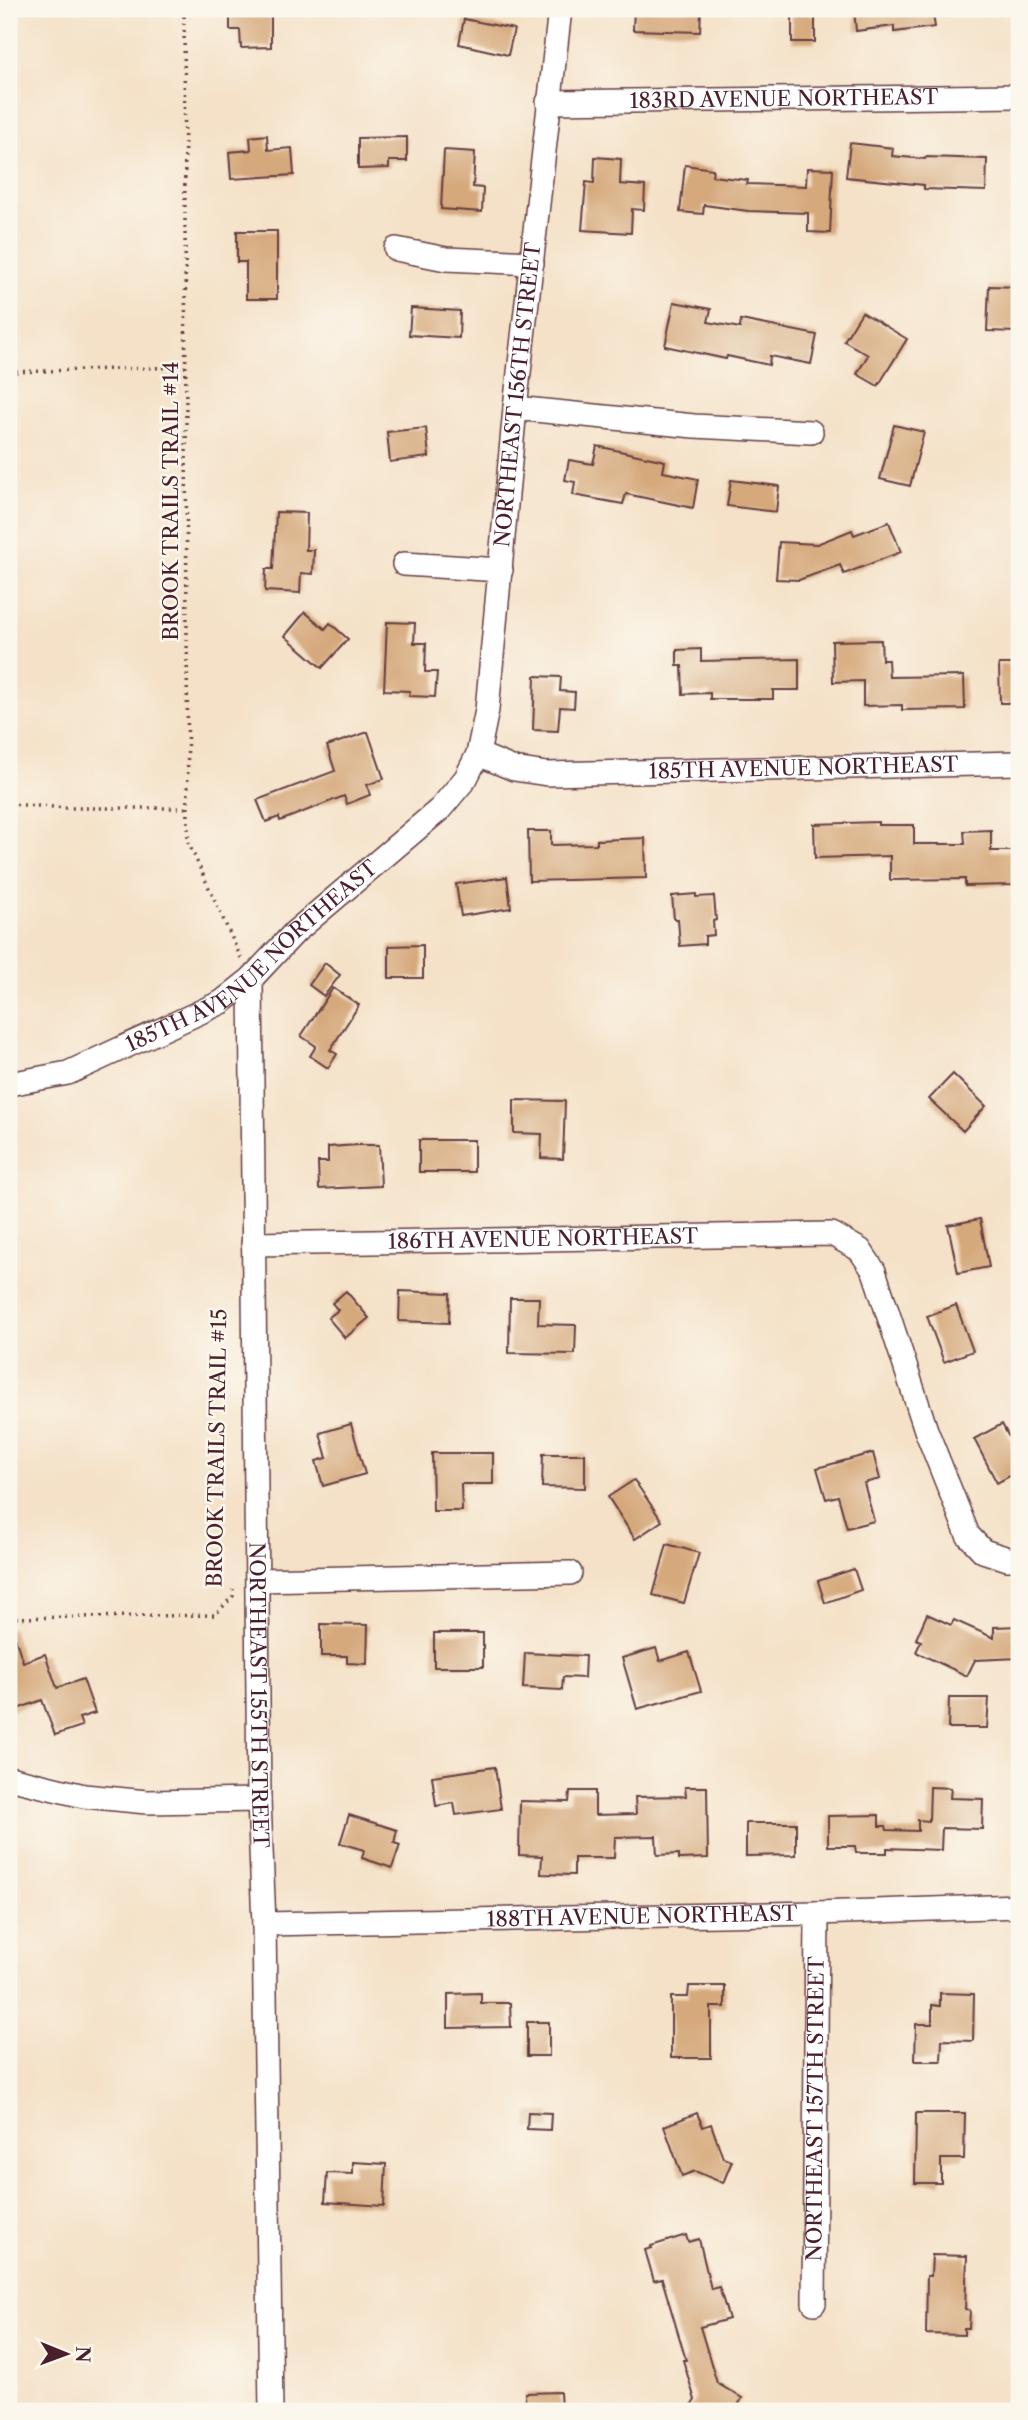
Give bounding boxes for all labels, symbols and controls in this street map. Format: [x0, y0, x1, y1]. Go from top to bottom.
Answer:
street label: 183RD AVENUE NORTHEAST [629, 84, 939, 113]
street label: NORTHEAST 156TH STREET [489, 241, 546, 548]
street label: BROOK TRAILS TRAIL #14 [158, 361, 183, 641]
street label: 185TH AVENUE NORTHEAST [648, 751, 959, 784]
street label: 185TH AVENUE NORTHEAST [122, 855, 382, 1057]
street label: 186TH AVENUE NORTHEAST [388, 1223, 699, 1254]
street label: BROOK TRAILS TRAIL #15 [202, 1308, 231, 1588]
street label: NORTHEAST 155TH STREET [244, 1542, 274, 1849]
street label: 188TH AVENUE NORTHEAST [486, 1900, 798, 1932]
street label: NORTHEAST 157TH STREET [801, 1956, 829, 2262]
north arrow [32, 2318, 102, 2388]
text: N [71, 2346, 94, 2363]

